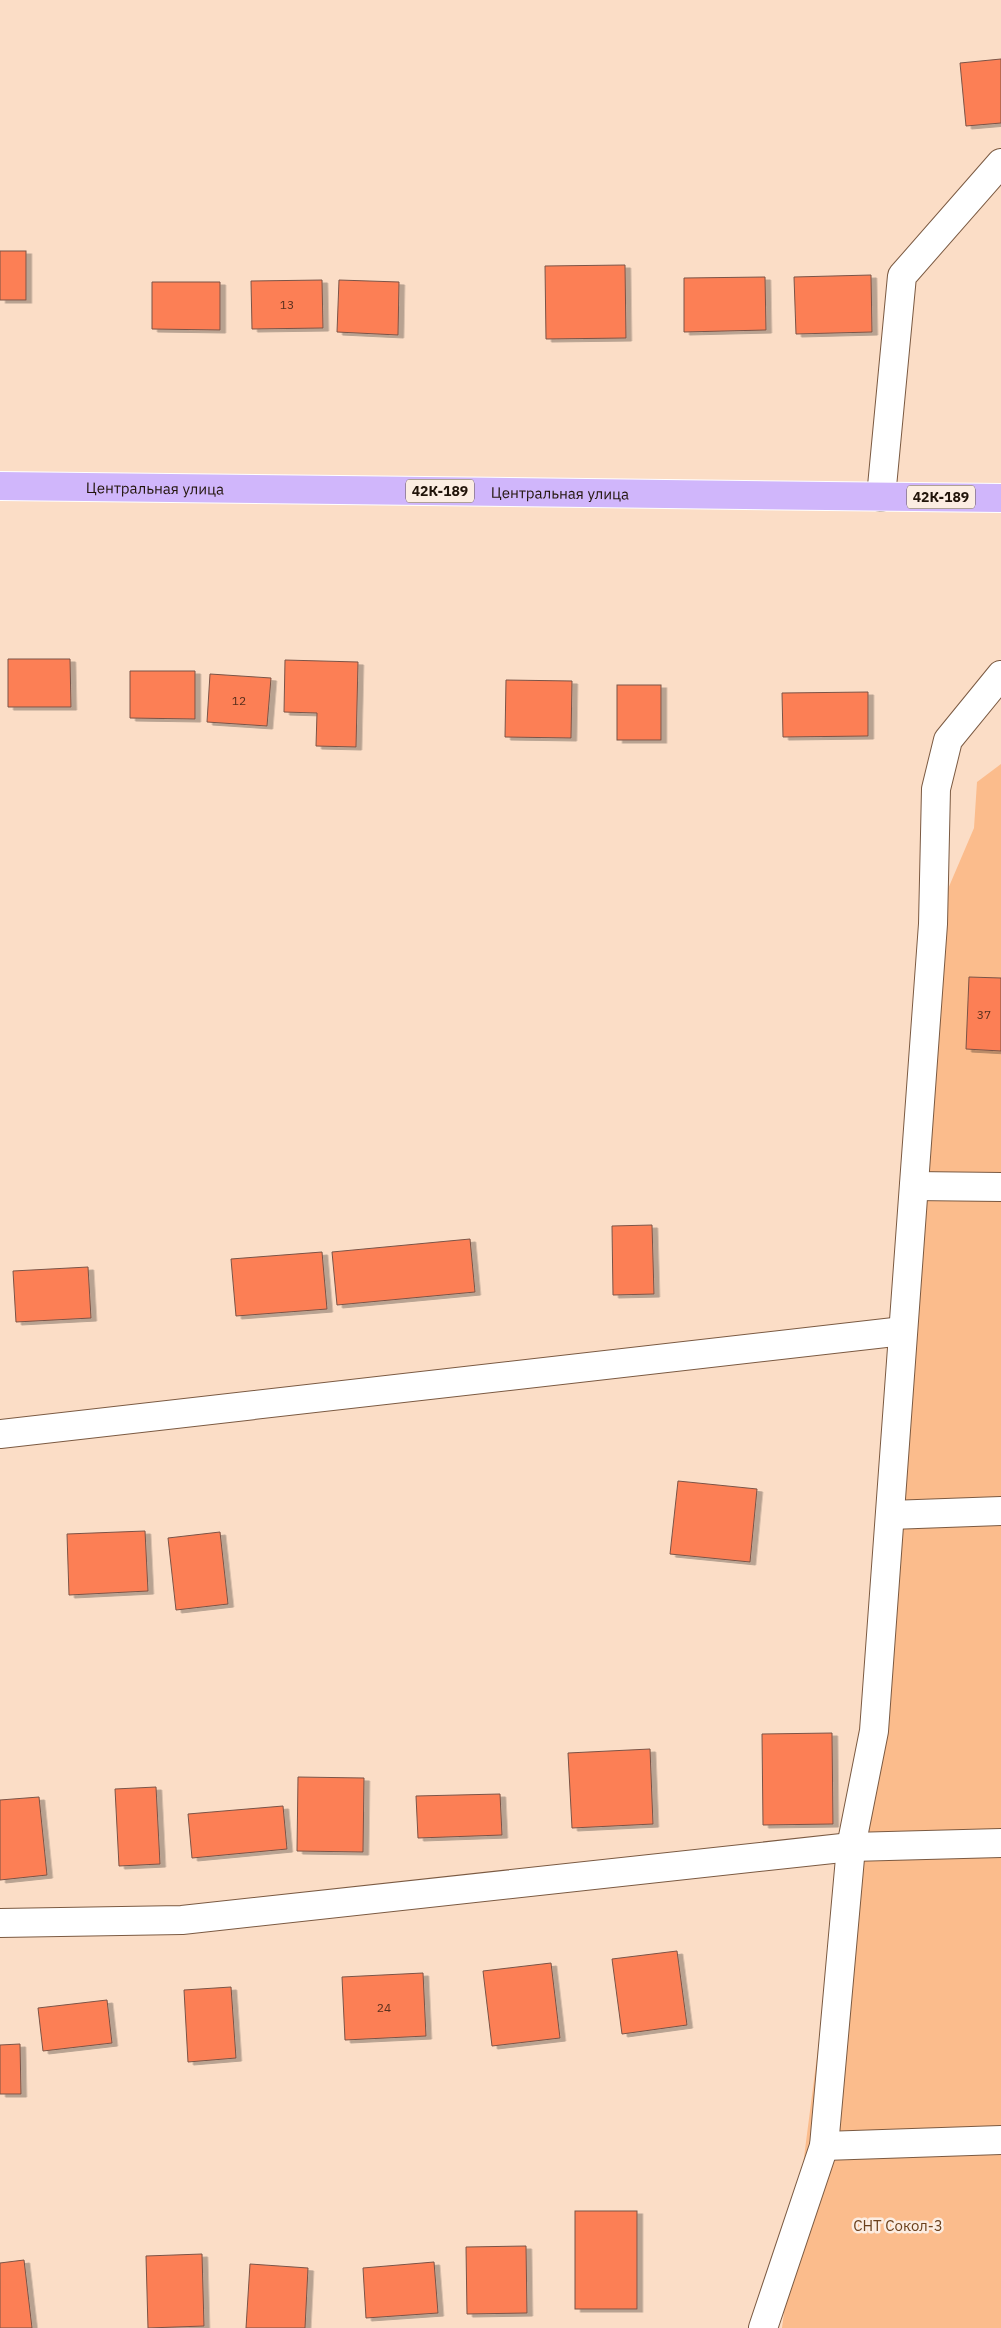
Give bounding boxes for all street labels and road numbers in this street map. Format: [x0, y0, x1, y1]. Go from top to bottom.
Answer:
street label: Центральная улица [86, 478, 224, 498]
road number: 42К-189 [406, 480, 474, 502]
street label: Центральная улица [491, 482, 629, 503]
road number: 42К-189 [907, 486, 975, 508]

